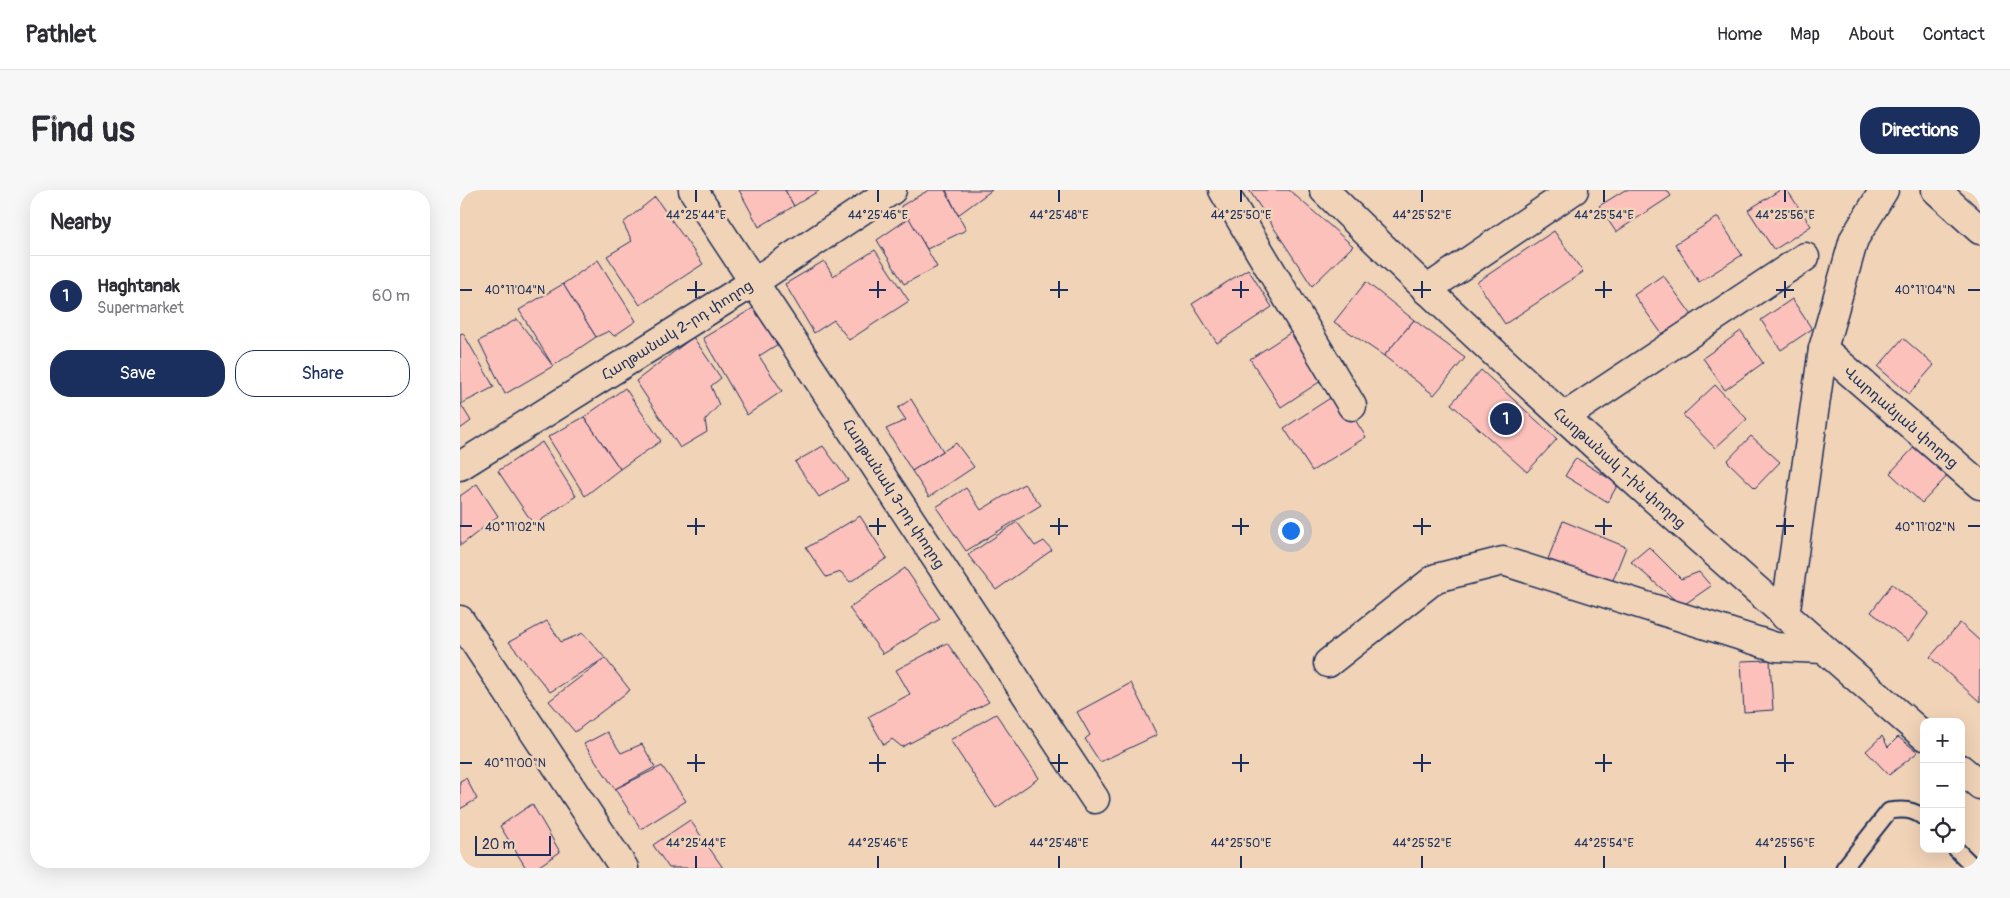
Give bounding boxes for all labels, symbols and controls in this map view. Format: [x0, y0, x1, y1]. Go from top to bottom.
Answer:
text: Pathlet [25, 20, 96, 49]
text: Home [1717, 23, 1762, 46]
text: Map [1790, 23, 1820, 46]
text: About [1848, 23, 1894, 46]
text: Contact [1922, 23, 1985, 46]
button: Directions [1860, 107, 1980, 154]
text: Find us [30, 108, 135, 152]
text: 44°25'44"E [666, 208, 726, 223]
text: 44°25'46"E [848, 208, 908, 223]
text: 44°25'48"E [1030, 208, 1088, 223]
text: 44°25'50"E [1211, 208, 1271, 223]
text: 44°25'52"E [1392, 208, 1452, 223]
text: 44°25'54"E [1574, 208, 1634, 223]
text: 44°25'56"E [1755, 208, 1815, 223]
text: Nearby [50, 209, 111, 236]
text: Haghtanak [97, 274, 180, 298]
street label: Հաղթանակ 2-րդ փողոց [598, 276, 757, 385]
text: 40°11'04"N [485, 283, 545, 298]
text: 40°11'04"N [1895, 283, 1955, 298]
text: 1 [63, 286, 69, 306]
text: 60 m [372, 286, 410, 306]
text: Supermarket [97, 298, 184, 318]
button: Save [50, 350, 225, 397]
button: Share [235, 350, 410, 397]
street label: Վարդանյան փողոց [1839, 362, 1962, 473]
pin: 1 [1490, 400, 1522, 438]
street label: Հաղթանակ 1-ին փողոց [1549, 404, 1690, 533]
street label: Հաղթանակ 3-րդ փողոց [838, 416, 949, 573]
your location [1278, 518, 1304, 544]
text: 40°11'02"N [485, 520, 545, 535]
text: 40°11'02"N [1895, 520, 1955, 535]
map controls [1920, 718, 1965, 853]
button: + [1920, 718, 1965, 763]
text: 40°11'00"N [484, 756, 546, 771]
button: − [1920, 763, 1965, 808]
button: locate [1920, 808, 1965, 853]
scale bar [475, 833, 551, 856]
text: 20 m [482, 836, 515, 853]
text: 44°25'44"E [666, 836, 726, 851]
text: 44°25'46"E [848, 836, 908, 851]
text: 44°25'48"E [1030, 836, 1088, 851]
text: 44°25'50"E [1211, 836, 1271, 851]
text: 44°25'52"E [1392, 836, 1452, 851]
text: 44°25'54"E [1574, 836, 1634, 851]
text: 44°25'56"E [1755, 836, 1815, 851]

